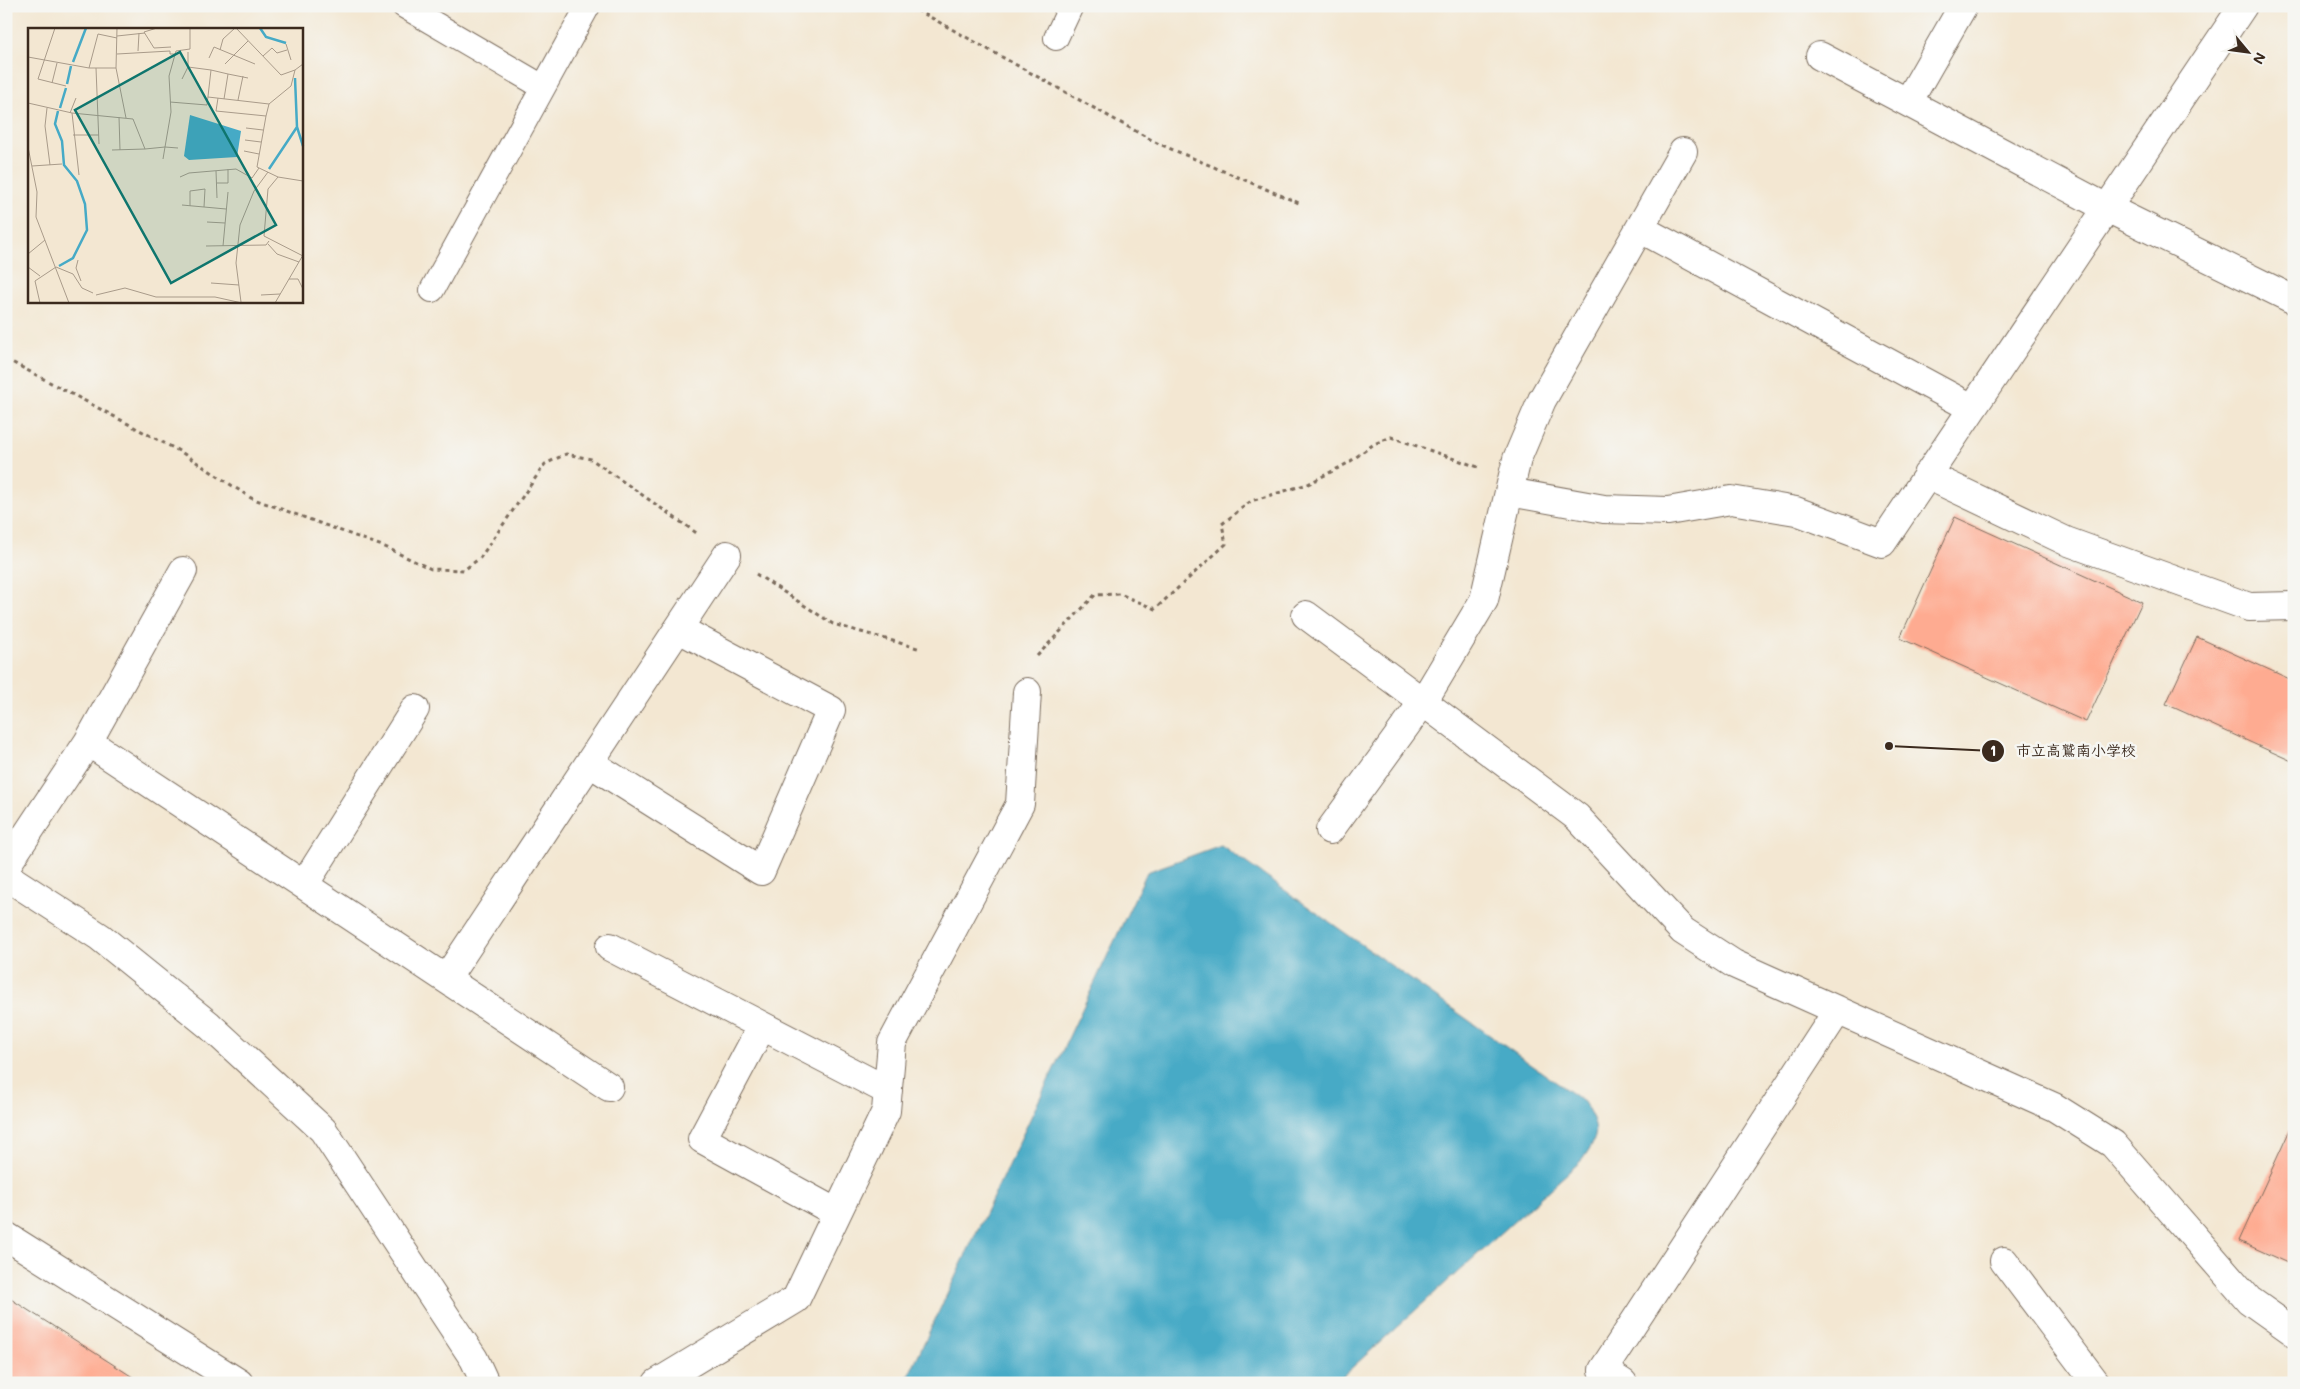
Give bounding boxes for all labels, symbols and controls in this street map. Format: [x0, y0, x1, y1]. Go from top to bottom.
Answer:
inset map [28, 28, 302, 302]
north arrow [2222, 28, 2272, 78]
text: N [2249, 49, 2271, 68]
callout: 市立高鷲南小学校 [1981, 736, 2146, 766]
text: 1 [1990, 740, 1996, 760]
text: 市立高鷲南小学校 [2016, 740, 2136, 760]

